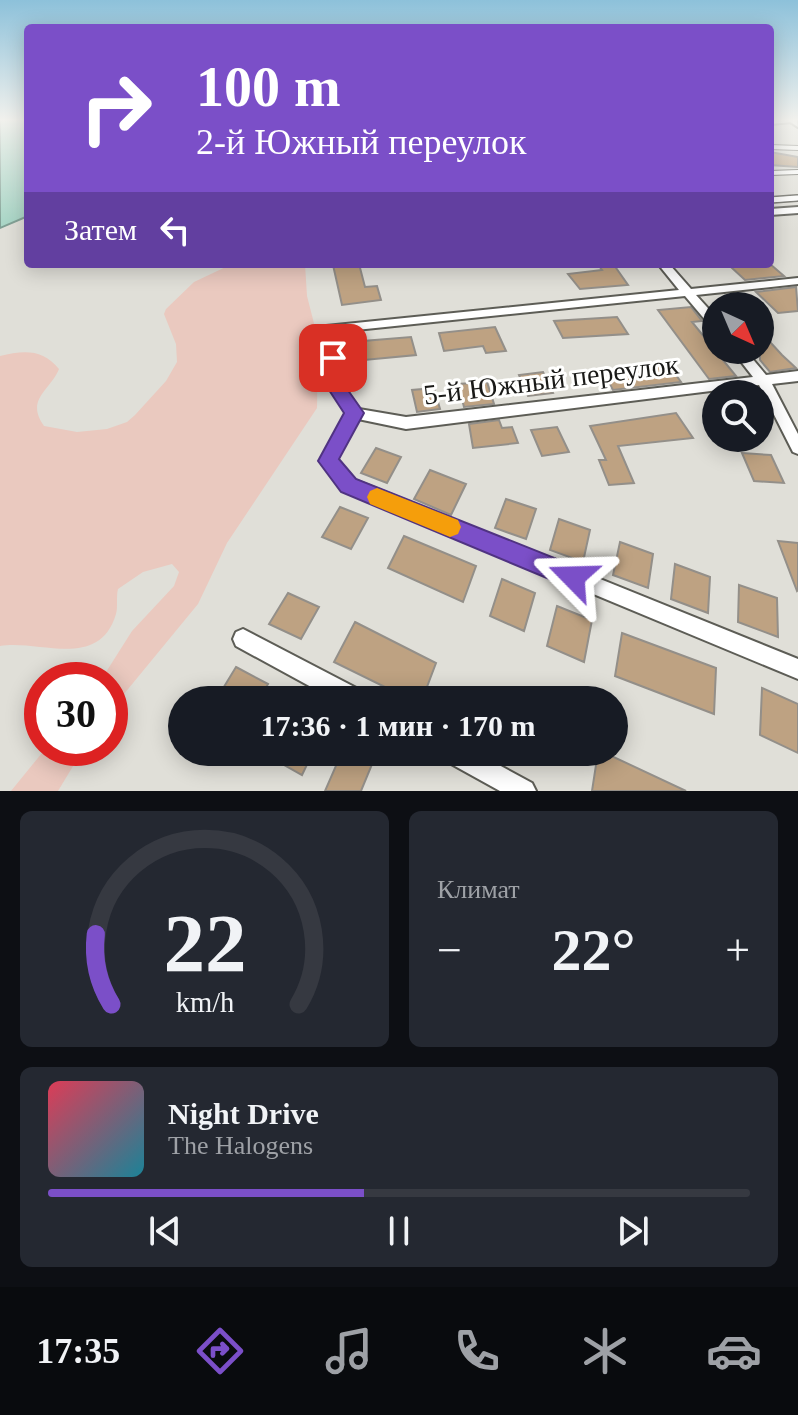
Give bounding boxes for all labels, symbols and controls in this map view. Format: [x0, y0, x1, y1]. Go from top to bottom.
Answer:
icon: right [64, 56, 168, 160]
text: 100 m [196, 56, 341, 118]
text: 2-й Южный переулок [196, 122, 527, 162]
icon: left [153, 208, 197, 252]
text: Затем [64, 213, 137, 246]
north arrow [702, 292, 774, 364]
map controls [702, 292, 774, 452]
pin [299, 324, 367, 392]
icon: arrive [311, 336, 355, 380]
street label: 5-й Южный переулок [422, 348, 681, 411]
button: search [702, 380, 774, 452]
position arrow [531, 535, 615, 619]
speed limit sign: 30 [24, 662, 128, 766]
text: 17:36 · 1 мин · 170 m [261, 709, 536, 742]
text: Климат [437, 875, 520, 904]
text: 22 [163, 897, 246, 989]
text: 22° [552, 917, 636, 983]
text: − [437, 926, 462, 975]
text: + [725, 926, 750, 975]
text: km/h [175, 987, 234, 1018]
text: Night Drive [168, 1097, 319, 1130]
text: The Halogens [168, 1131, 313, 1160]
icon: previous [143, 1209, 187, 1253]
icon: pause [377, 1209, 421, 1253]
icon: next [611, 1209, 655, 1253]
icon: directions [192, 1323, 248, 1379]
icon: music [321, 1323, 377, 1379]
icon: phone [449, 1323, 505, 1379]
icon: climate [577, 1323, 633, 1379]
icon: car [706, 1323, 762, 1379]
text: 17:35 [36, 1331, 120, 1371]

